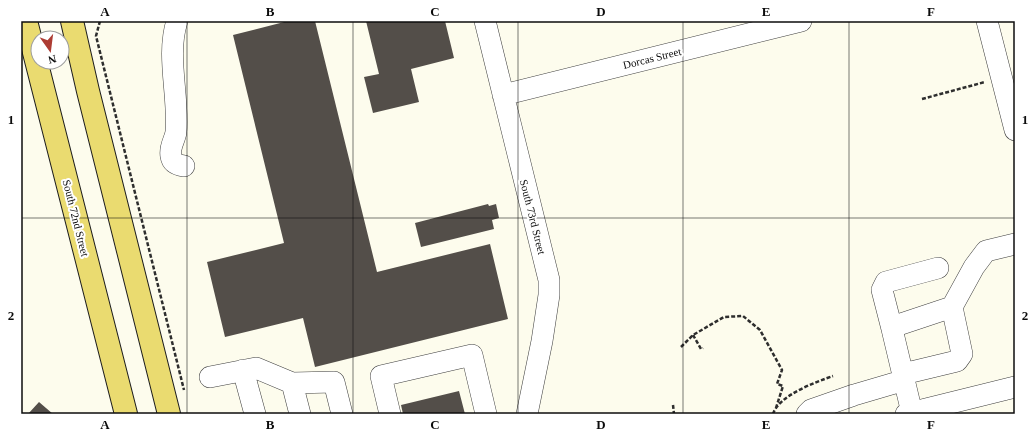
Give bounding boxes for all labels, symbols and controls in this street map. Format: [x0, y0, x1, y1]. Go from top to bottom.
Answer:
text: A [100, 4, 110, 19]
text: B [266, 4, 275, 19]
text: C [430, 4, 440, 19]
text: D [596, 4, 606, 19]
text: E [762, 4, 770, 19]
text: F [927, 4, 935, 19]
north arrow [30, 30, 70, 70]
street label: Dorcas Street [622, 45, 682, 71]
text: N [47, 53, 58, 66]
text: 1 [8, 112, 14, 127]
text: 1 [1022, 112, 1028, 127]
street label: South 72nd Street [61, 178, 91, 258]
street label: South 73rd Street [518, 178, 548, 256]
text: 2 [8, 308, 14, 323]
text: 2 [1022, 308, 1028, 323]
text: A [100, 417, 110, 432]
text: B [266, 417, 275, 432]
text: C [430, 417, 440, 432]
text: D [596, 417, 606, 432]
text: E [762, 417, 770, 432]
text: F [927, 417, 935, 432]

